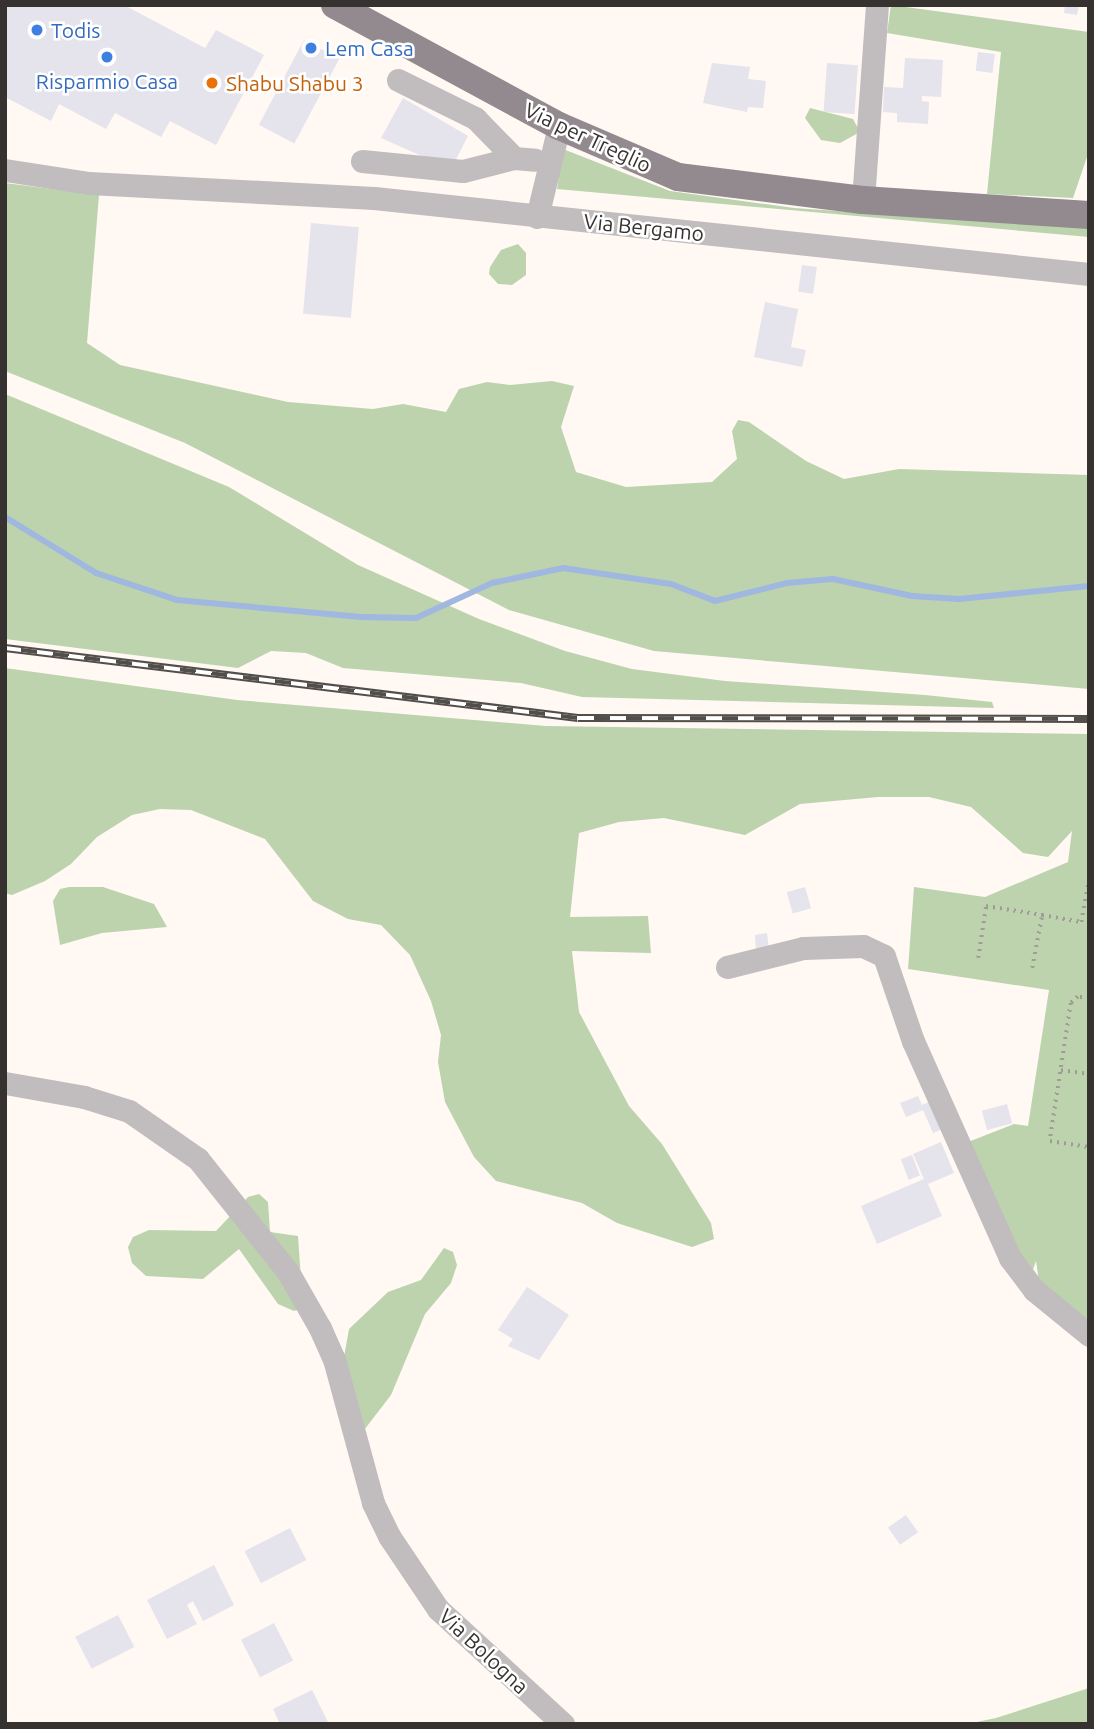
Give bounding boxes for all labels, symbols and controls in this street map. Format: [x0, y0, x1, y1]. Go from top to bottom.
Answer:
place label: Todis [51, 17, 100, 43]
marker: Todis [29, 22, 45, 38]
place label: Lem Casa [325, 35, 414, 61]
marker: Lem Casa [303, 40, 319, 56]
marker: Risparmio Casa [99, 49, 115, 65]
place label: Risparmio Casa [36, 68, 178, 94]
place label: Shabu Shabu 3 [226, 70, 364, 96]
marker: Shabu Shabu 3 [204, 75, 220, 91]
street label: Via per Treglio [521, 97, 655, 177]
street label: Via Bergamo [583, 208, 705, 246]
street label: Via Bologna [434, 1603, 534, 1699]

